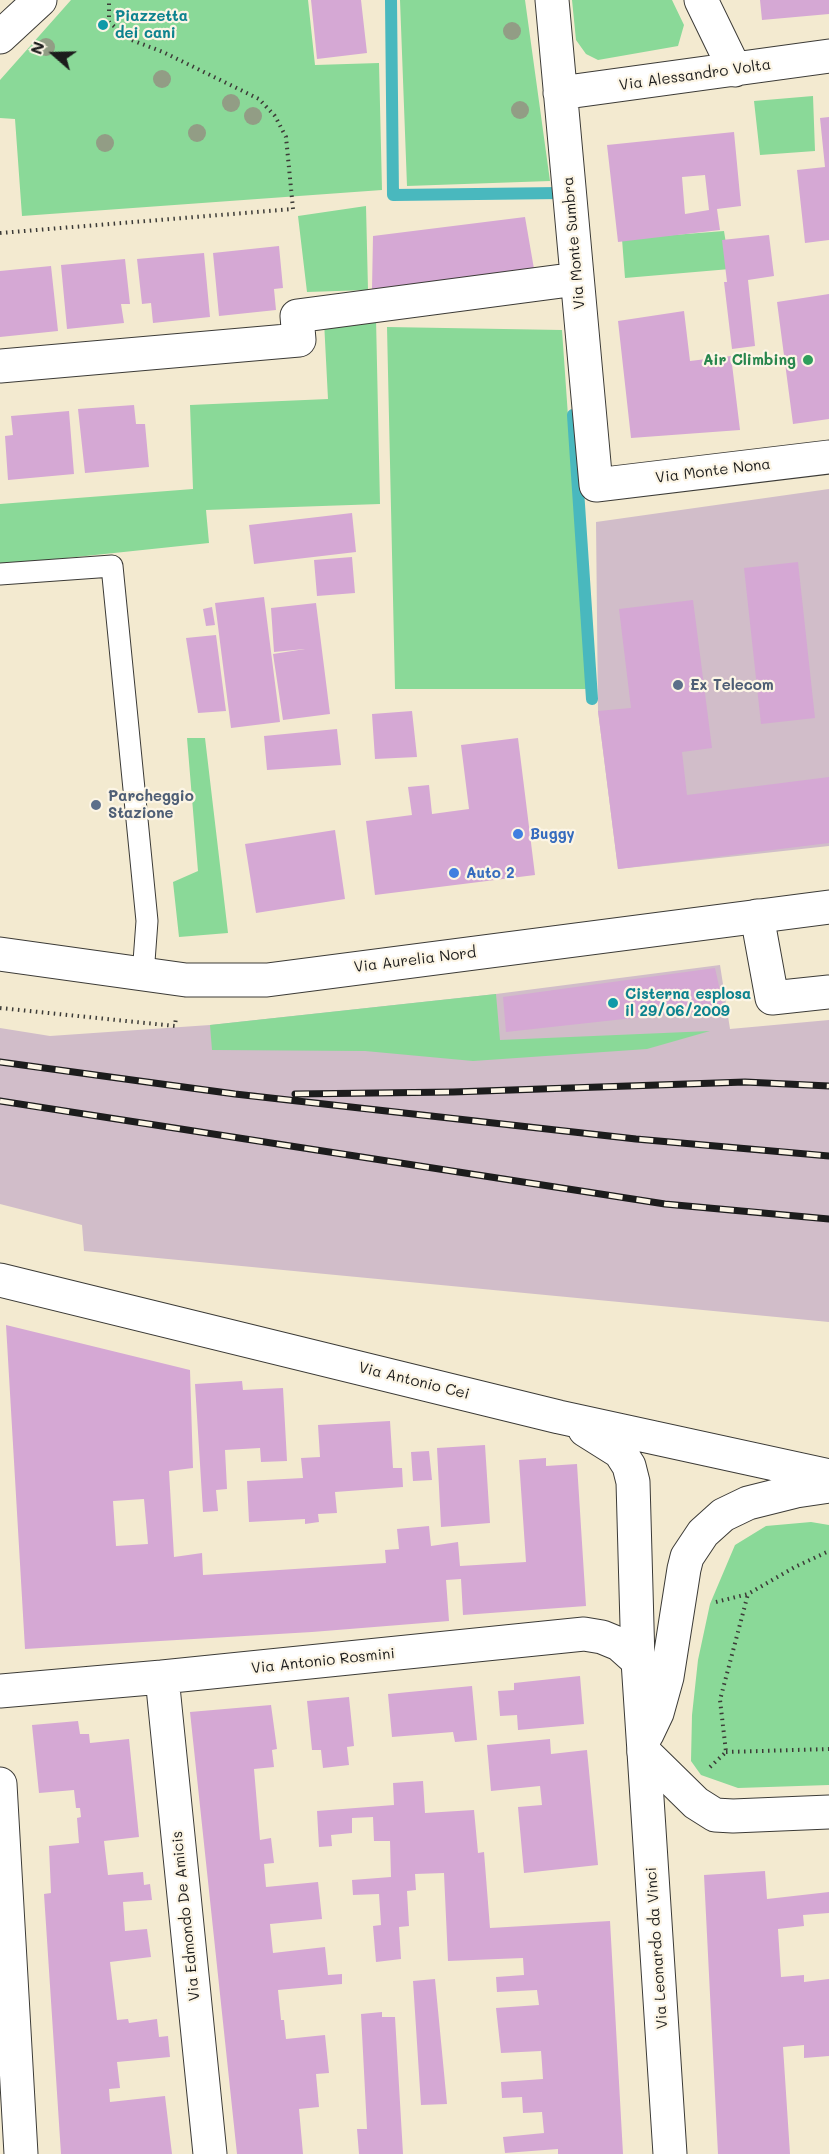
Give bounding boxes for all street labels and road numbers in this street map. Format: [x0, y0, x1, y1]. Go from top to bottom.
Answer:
street label: Via Alessandro Volta [618, 55, 772, 95]
street label: Via Monte Sumbra [559, 176, 589, 310]
street label: Via Monte Nona [654, 455, 772, 487]
street label: Via Aurelia Nord [353, 944, 477, 976]
street label: Via Antonio Cei [357, 1359, 471, 1403]
street label: Via Antonio Rosmini [250, 1645, 396, 1677]
street label: Via Edmondo De Amicis [168, 1830, 204, 2002]
street label: Via Leonardo da Vinci [642, 1866, 672, 2030]

